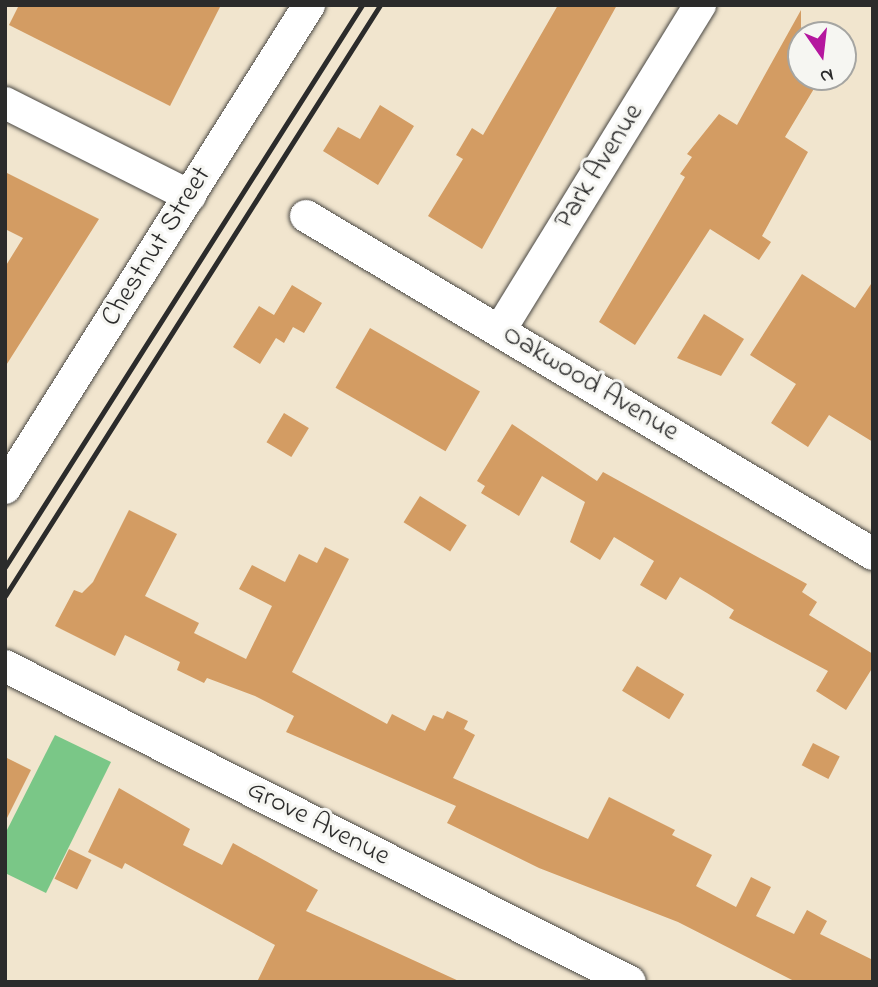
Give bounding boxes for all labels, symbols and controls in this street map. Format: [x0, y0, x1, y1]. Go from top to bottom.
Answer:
north arrow [787, 21, 857, 91]
text: N [817, 60, 836, 90]
street label: Park Avenue [548, 98, 652, 236]
street label: Chestnut Street [95, 161, 219, 333]
street label: Oakwood Avenue [496, 318, 684, 450]
street label: Grove Avenue [241, 774, 395, 874]

